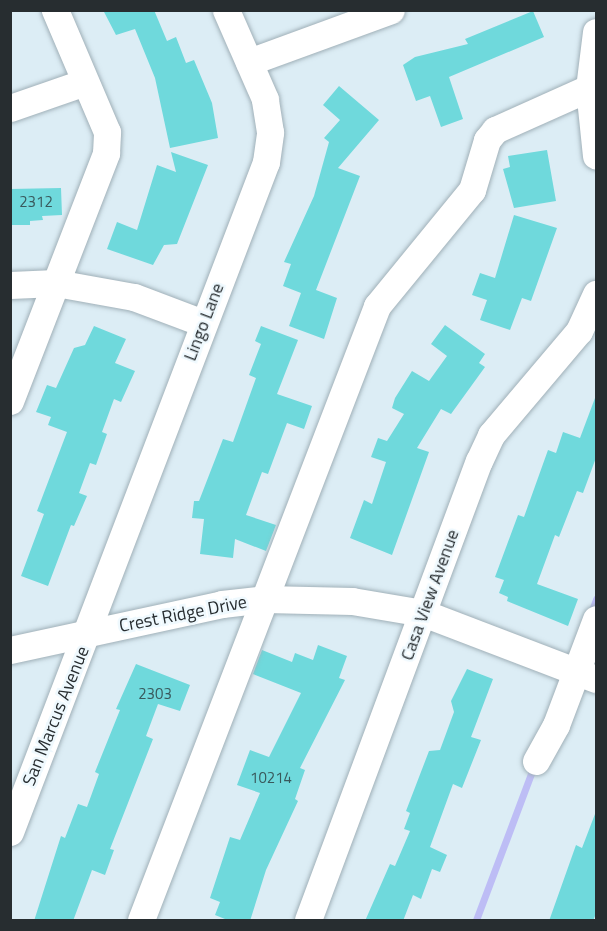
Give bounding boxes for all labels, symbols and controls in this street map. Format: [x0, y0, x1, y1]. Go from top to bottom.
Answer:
house number: 2312 [19, 193, 53, 211]
street label: Lingo Lane [179, 280, 229, 364]
street label: Casa View Avenue [396, 527, 464, 663]
street label: Crest Ridge Drive [117, 591, 249, 637]
street label: San Marcus Avenue [18, 643, 94, 789]
house number: 2303 [138, 685, 172, 703]
house number: 10214 [250, 769, 292, 787]

